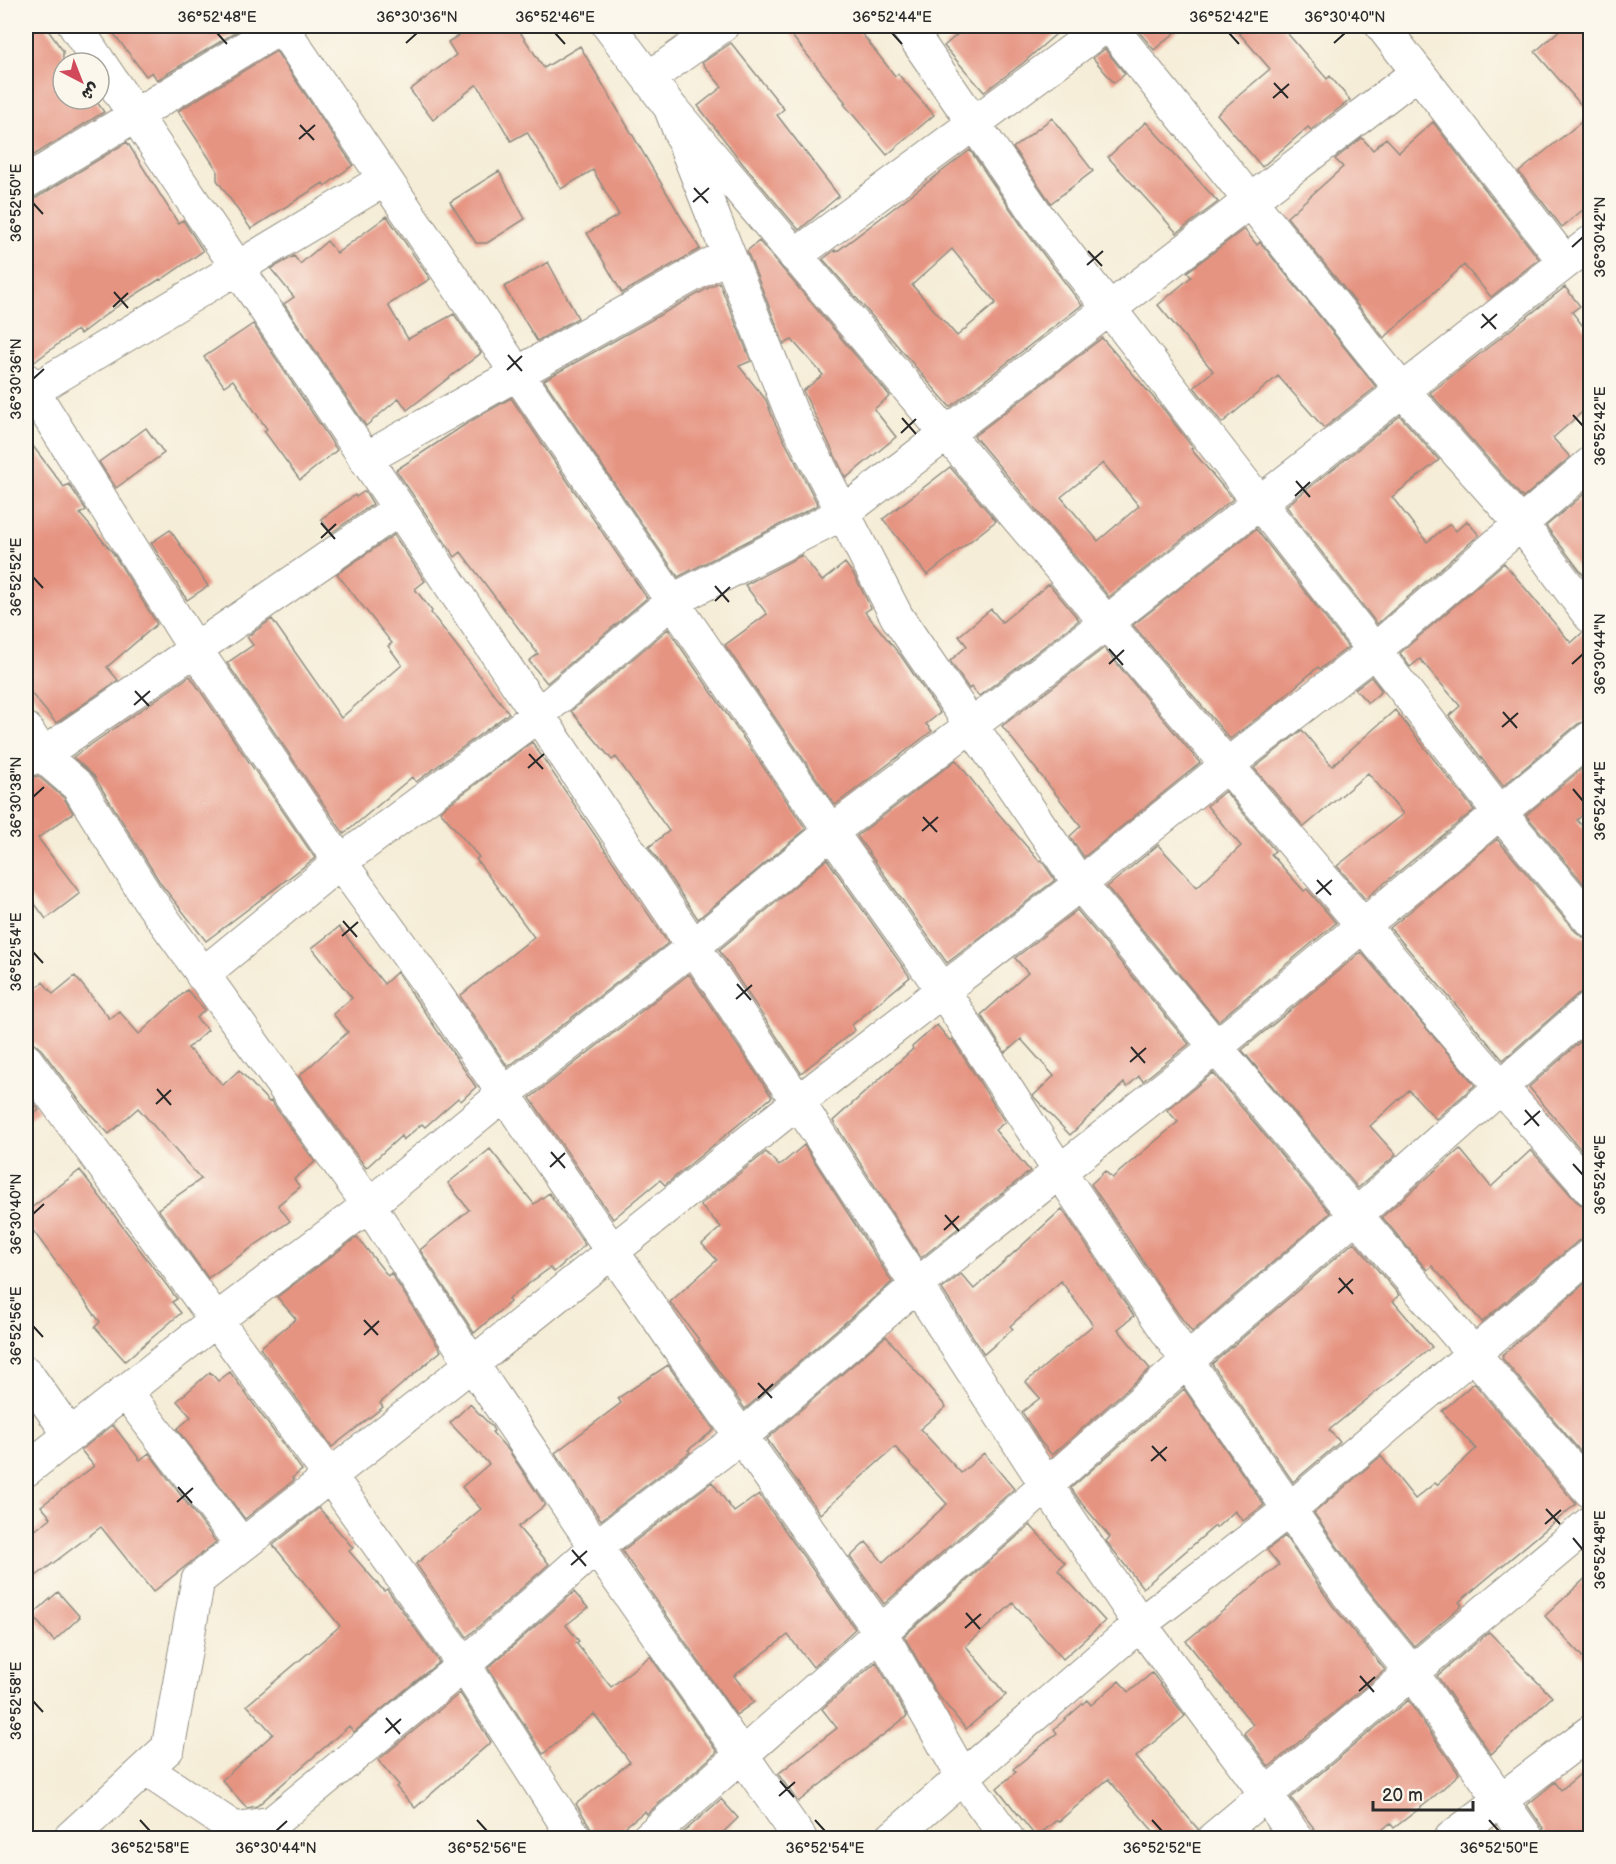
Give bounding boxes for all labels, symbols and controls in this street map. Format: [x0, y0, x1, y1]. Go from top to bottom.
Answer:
text: 36°52'48"E [177, 8, 257, 27]
text: 36°30'36"N [376, 8, 458, 27]
text: 36°52'46"E [515, 8, 595, 27]
text: 36°52'44"E [852, 8, 932, 27]
text: 36°52'42"E [1189, 8, 1269, 27]
text: 36°30'40"N [1304, 8, 1386, 27]
north arrow [51, 51, 111, 111]
text: ش [77, 78, 103, 104]
text: 36°52'50"E [7, 164, 26, 242]
text: 36°30'42"N [1591, 196, 1610, 278]
text: 36°30'36"N [7, 338, 26, 420]
text: 36°52'42"E [1591, 386, 1610, 466]
text: 36°52'52"E [7, 538, 26, 616]
text: 36°30'44"N [1591, 613, 1610, 695]
text: 36°30'38"N [7, 756, 26, 838]
text: 36°52'44"E [1591, 761, 1610, 841]
text: 36°52'54"E [7, 912, 26, 992]
text: 36°52'46"E [1591, 1135, 1610, 1215]
text: 36°30'40"N [7, 1173, 26, 1255]
text: 36°52'56"E [7, 1286, 26, 1366]
text: 36°52'48"E [1591, 1510, 1610, 1590]
text: 36°52'58"E [7, 1662, 26, 1740]
scale bar [1373, 1774, 1474, 1812]
text: 20 m [1382, 1785, 1423, 1806]
text: 36°52'58"E [111, 1839, 189, 1858]
text: 36°30'44"N [235, 1839, 317, 1858]
text: 36°52'56"E [447, 1839, 527, 1858]
text: 36°52'54"E [785, 1839, 865, 1858]
text: 36°52'52"E [1123, 1839, 1201, 1858]
text: 36°52'50"E [1460, 1839, 1538, 1858]

